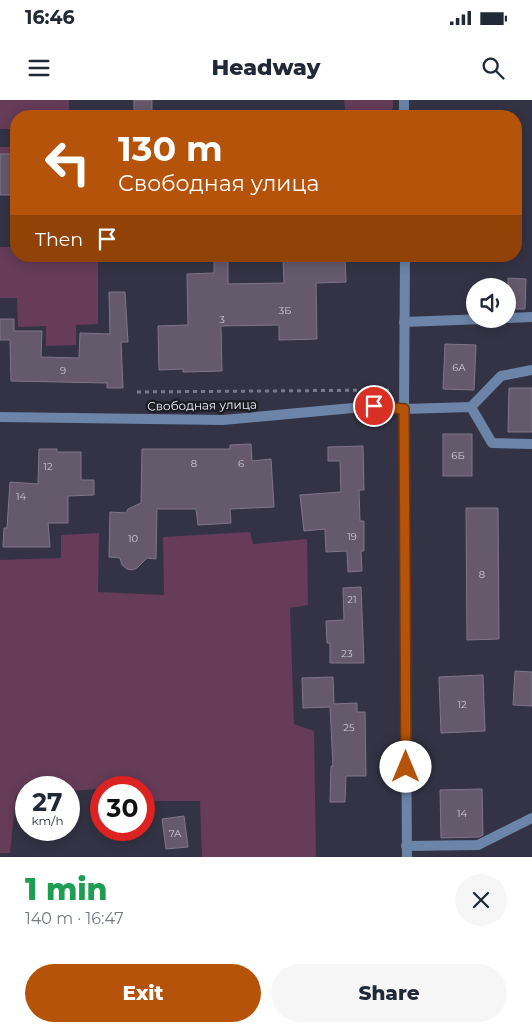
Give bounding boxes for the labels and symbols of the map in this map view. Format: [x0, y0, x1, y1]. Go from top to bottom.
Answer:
house number: 3Б [279, 304, 291, 317]
house number: 3 [219, 313, 225, 326]
house number: 6А [452, 361, 466, 374]
house number: 9 [60, 364, 66, 377]
pin [353, 385, 395, 427]
street label: Свободная улица [147, 397, 257, 413]
house number: 6Б [451, 449, 465, 462]
house number: 8 [191, 457, 197, 470]
house number: 6 [238, 457, 244, 470]
house number: 12 [43, 460, 53, 473]
house number: 14 [16, 490, 26, 503]
house number: 19 [347, 530, 357, 543]
house number: 10 [128, 532, 138, 545]
house number: 8 [479, 568, 485, 581]
house number: 21 [347, 593, 357, 606]
house number: 23 [341, 647, 353, 660]
house number: 12 [457, 698, 467, 711]
house number: 25 [343, 721, 355, 734]
position arrow [379, 740, 431, 792]
speed limit sign: 30 [90, 776, 155, 841]
house number: 14 [457, 807, 467, 820]
house number: 7А [169, 827, 182, 840]

